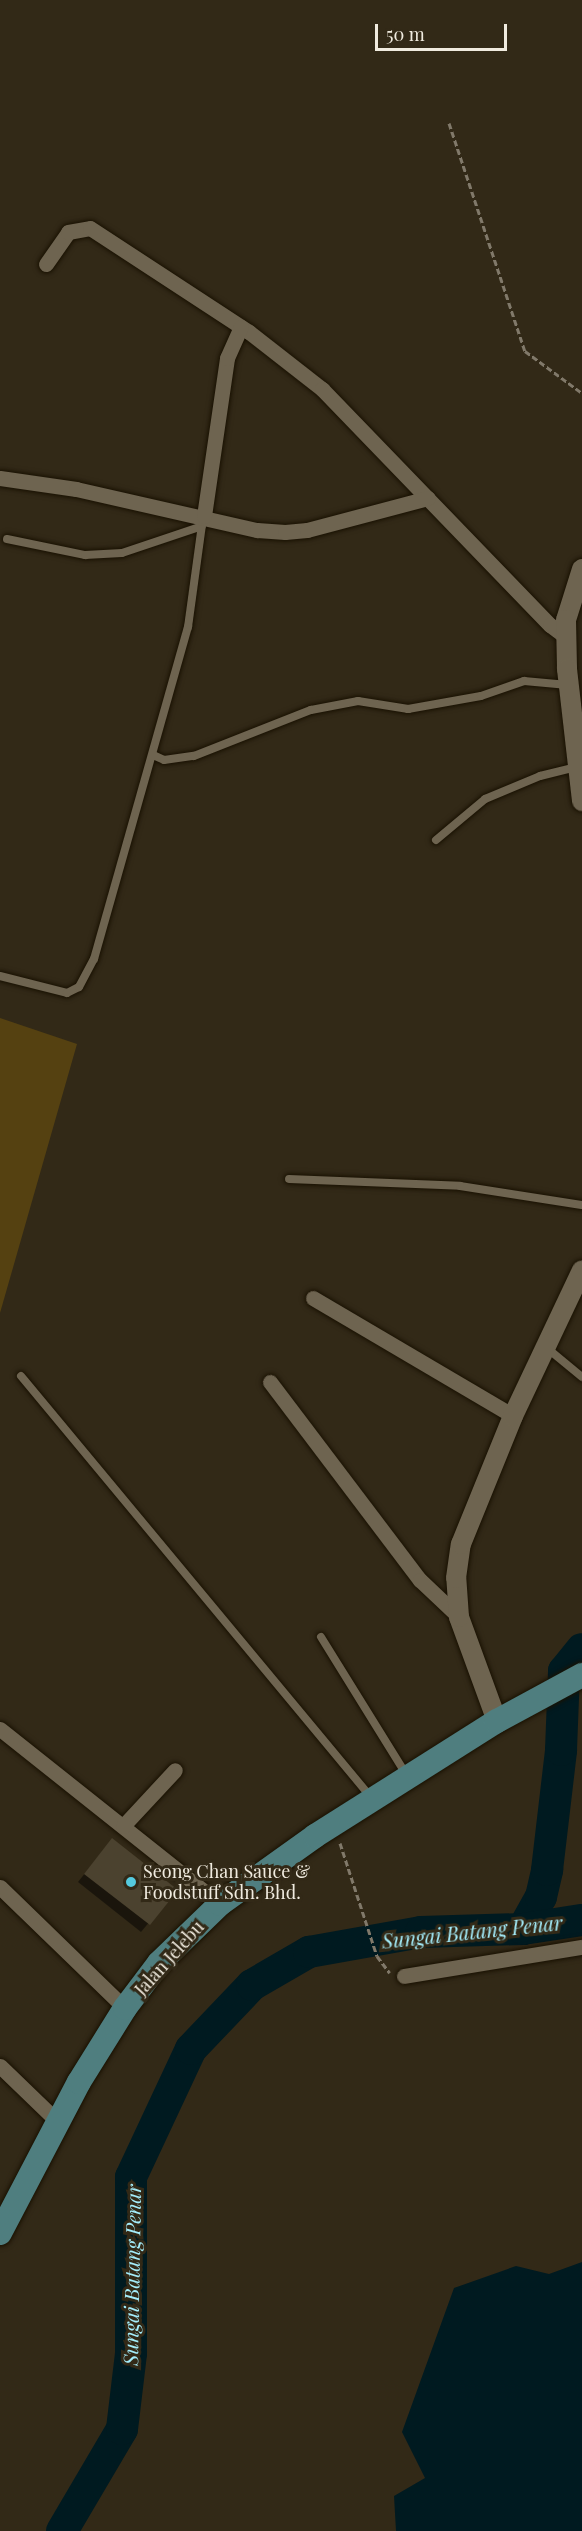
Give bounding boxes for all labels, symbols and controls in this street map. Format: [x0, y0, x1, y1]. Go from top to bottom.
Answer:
scale bar [378, 12, 510, 50]
text: 50 m [386, 22, 425, 46]
place label: Seong Chan Sauce & Foodstuff Sdn. Bhd. [143, 1861, 310, 1904]
marker: Seong Chan Sauce & Foodstuff Sdn. Bhd. [124, 1875, 138, 1889]
water label: Sungai Batang Penar [381, 1910, 563, 1952]
street label: Jalan Jelebu [130, 1916, 208, 2000]
water label: Sungai Batang Penar [117, 2184, 145, 2366]

